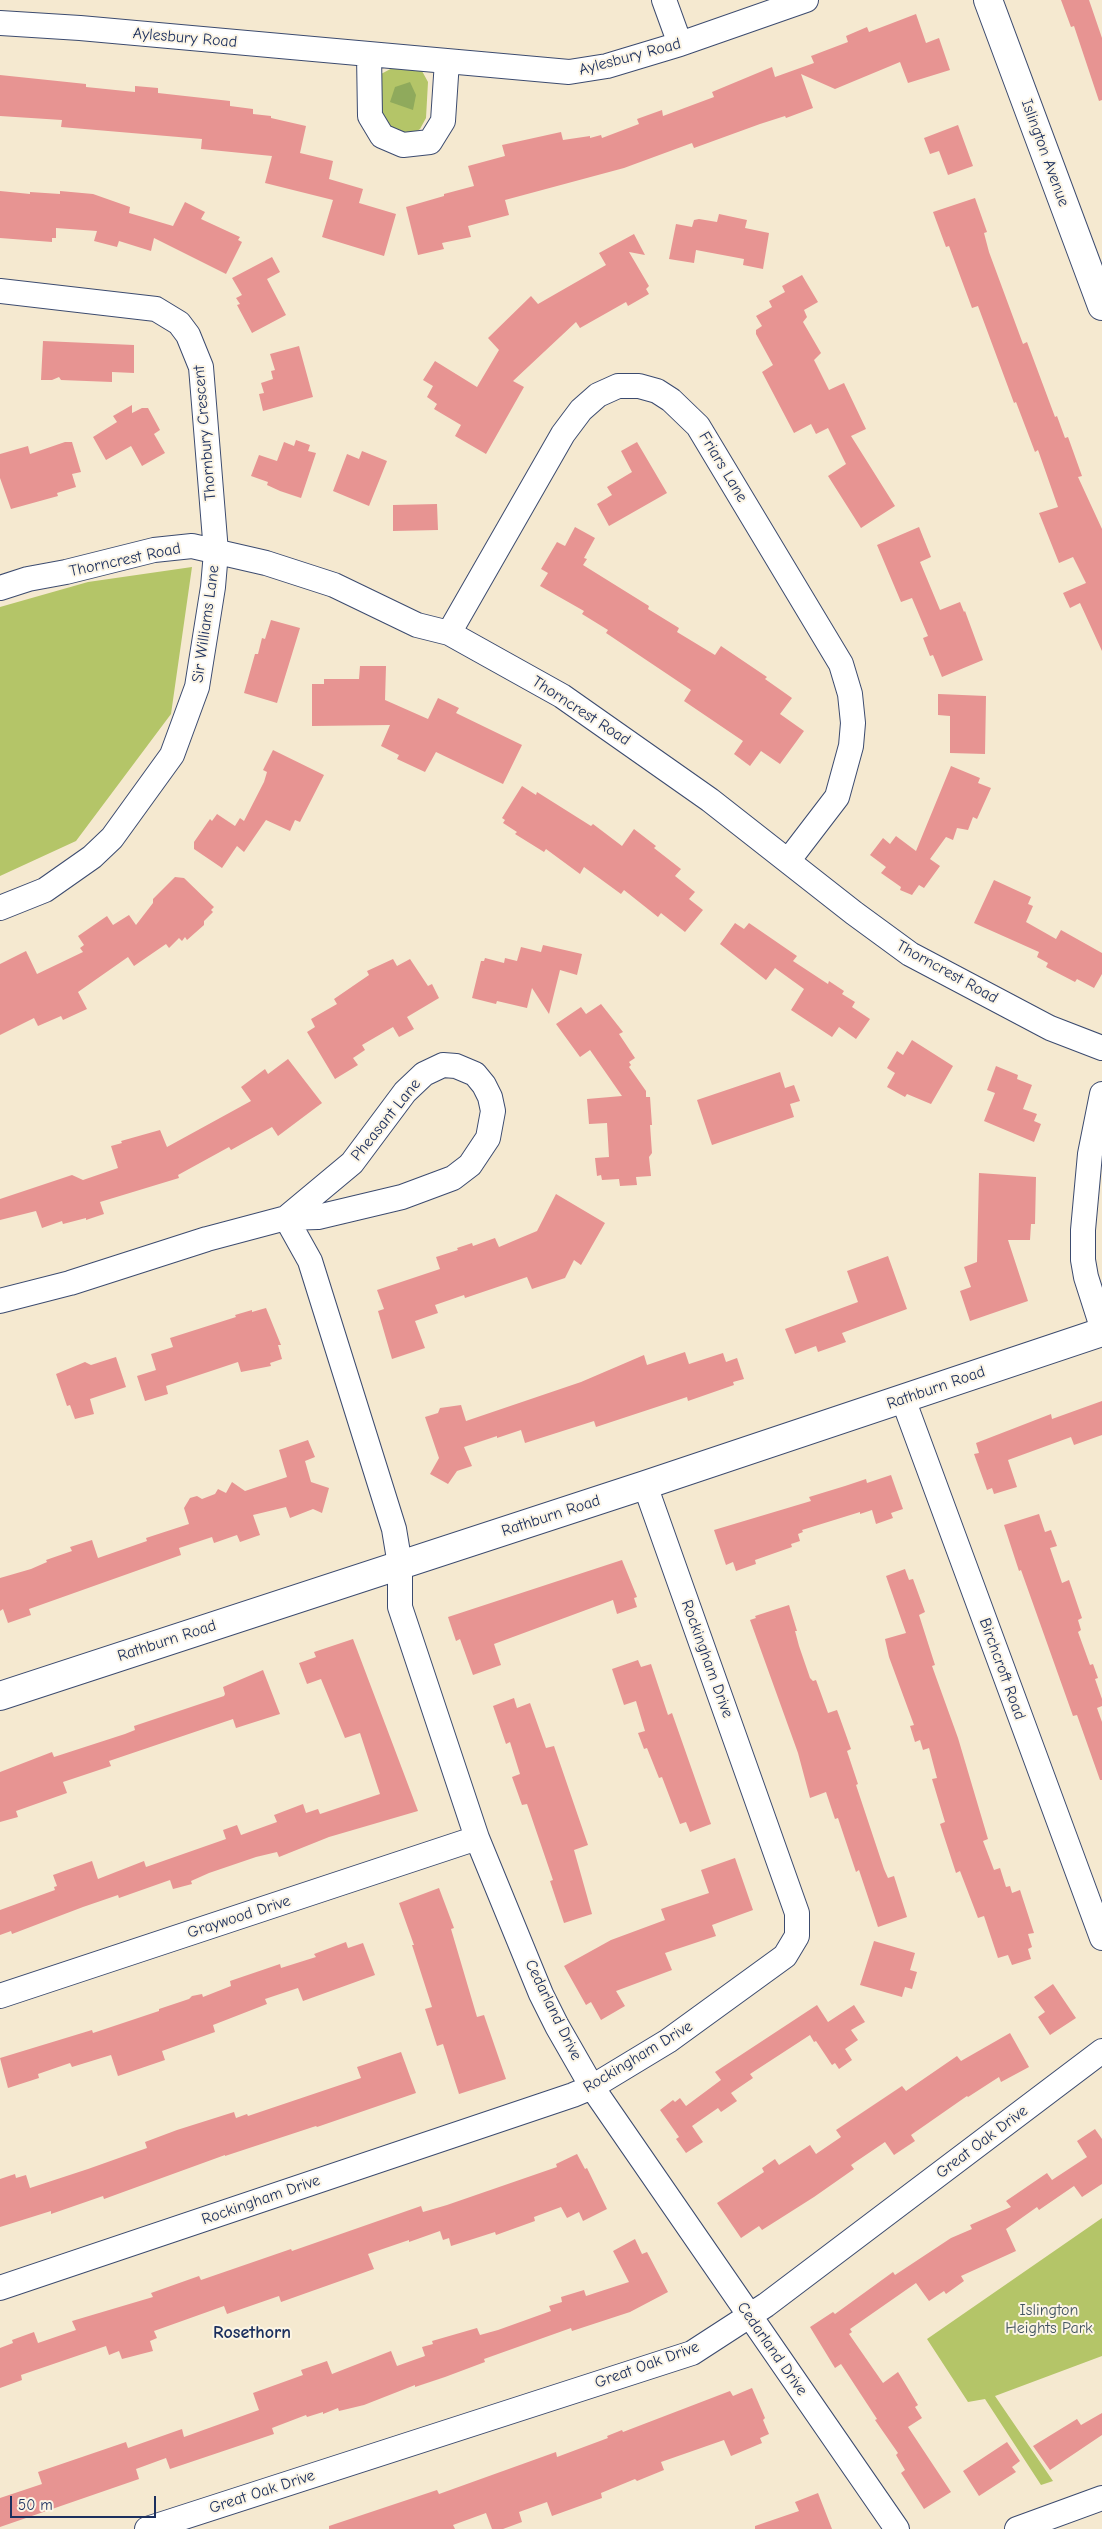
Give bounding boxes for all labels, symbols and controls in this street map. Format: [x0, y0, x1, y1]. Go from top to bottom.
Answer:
street label: Aylesbury Road [132, 24, 238, 52]
street label: Aylesbury Road [577, 34, 683, 80]
street label: Islington Avenue [1017, 97, 1073, 209]
street label: Thornbury Crescent [190, 365, 220, 501]
street label: Friars Lane [695, 428, 751, 506]
street label: Thorncrest Road [68, 539, 182, 581]
street label: Sir Williams Lane [188, 564, 224, 684]
street label: Thorncrest Road [528, 672, 634, 750]
street label: Thorncrest Road [893, 936, 1001, 1008]
street label: Pheasant Lane [347, 1075, 425, 1165]
street label: Rathburn Road [884, 1362, 988, 1414]
street label: Rathburn Road [499, 1491, 603, 1541]
street label: Rockingham Drive [677, 1597, 737, 1721]
street label: Rathburn Road [115, 1616, 219, 1666]
street label: Birchcroft Road [975, 1616, 1029, 1722]
street label: Graywood Drive [185, 1891, 293, 1943]
street label: Cedarland Drive [520, 1956, 586, 2064]
street label: Rockingham Drive [580, 2017, 696, 2097]
street label: Great Oak Drive [932, 2101, 1032, 2183]
street label: Rockingham Drive [199, 2171, 323, 2229]
street label: Cedarland Drive [733, 2299, 811, 2399]
park label: Islington Heights Park [1005, 2300, 1093, 2338]
district label: Rosethorn [213, 2322, 291, 2344]
street label: Great Oak Drive [592, 2337, 702, 2393]
street label: Great Oak Drive [207, 2466, 317, 2518]
scale bar [12, 2486, 159, 2518]
text: 50 m [18, 2496, 53, 2514]

